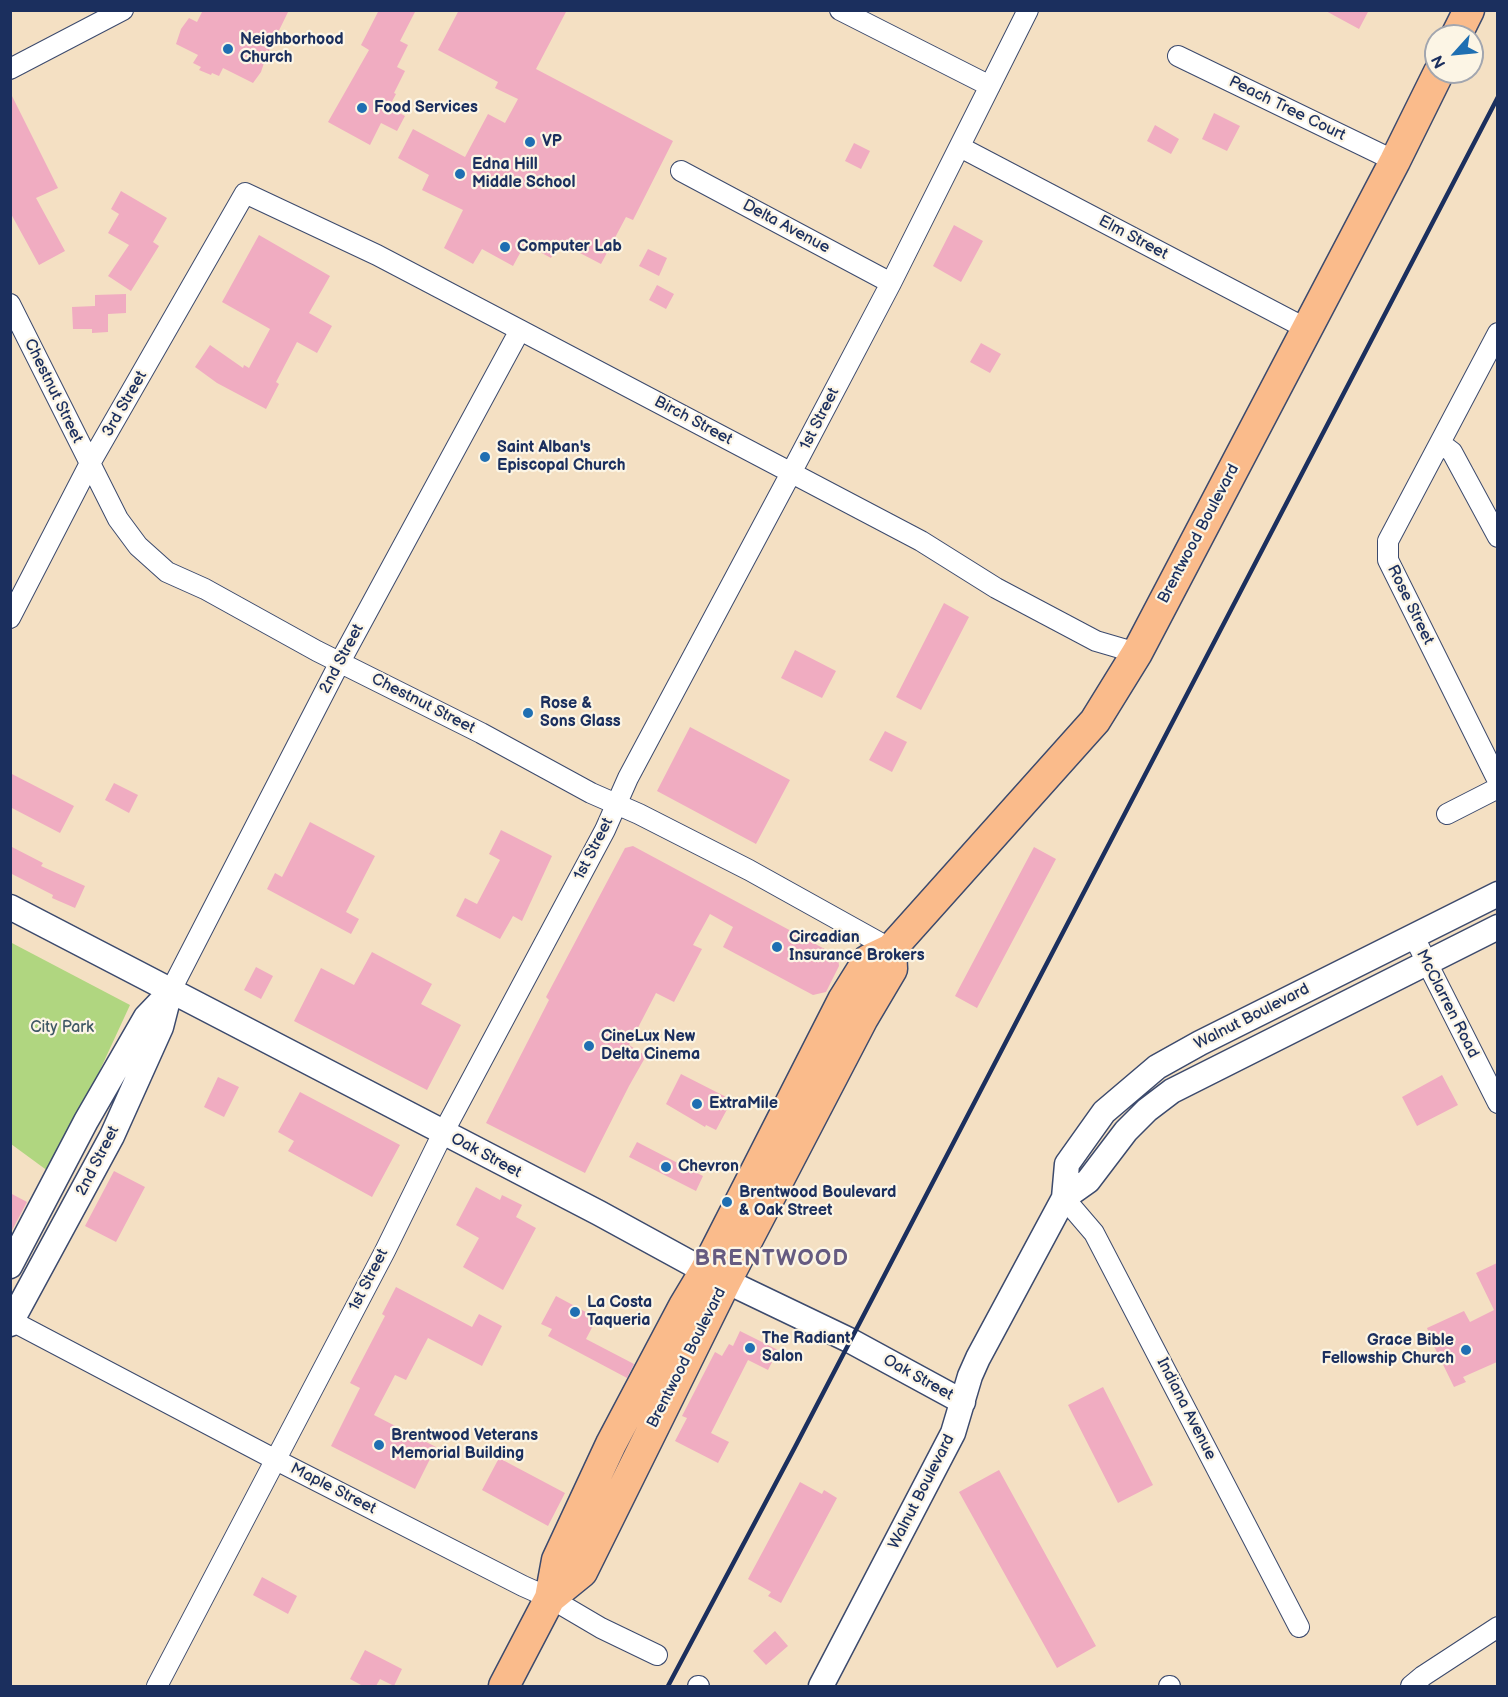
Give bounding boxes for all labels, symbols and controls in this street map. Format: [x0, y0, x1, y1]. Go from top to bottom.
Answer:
north arrow [1424, 24, 1484, 84]
place label: Neighborhood Church [240, 30, 344, 68]
marker: Neighborhood Church [221, 42, 235, 56]
text: N [1428, 52, 1450, 71]
street label: Peach Tree Court [1226, 72, 1348, 146]
place label: Food Services [374, 98, 478, 118]
marker: Food Services [355, 101, 369, 115]
place label: VP [542, 132, 562, 152]
marker: VP [523, 135, 537, 149]
place label: Edna Hill Middle School [472, 155, 575, 193]
marker: Edna Hill Middle School [453, 167, 467, 181]
street label: Delta Avenue [739, 196, 833, 258]
street label: Elm Street [1095, 212, 1171, 264]
place label: Computer Lab [517, 237, 622, 257]
marker: Computer Lab [498, 240, 512, 254]
street label: Chestnut Street [19, 336, 87, 446]
street label: 3rd Street [99, 368, 151, 440]
street label: 1st Street [796, 385, 844, 453]
street label: Birch Street [651, 392, 735, 450]
place label: Saint Alban's Episcopal Church [497, 438, 625, 476]
marker: Saint Alban's Episcopal Church [478, 450, 492, 464]
street label: Brentwood Boulevard [1154, 461, 1244, 607]
street label: Rose Street [1382, 562, 1438, 648]
street label: 2nd Street [316, 621, 368, 697]
street label: Chestnut Street [368, 670, 478, 738]
place label: Rose & Sons Glass [540, 694, 621, 732]
marker: Rose & Sons Glass [521, 706, 535, 720]
street label: 1st Street [570, 815, 618, 883]
place label: Circadian Insurance Brokers [789, 928, 925, 966]
marker: Circadian Insurance Brokers [770, 940, 784, 954]
street label: McClarren Road [1411, 947, 1483, 1061]
street label: Walnut Boulevard [1191, 980, 1313, 1054]
park label: City Park [30, 1018, 94, 1038]
place label: CineLux New Delta Cinema [601, 1027, 700, 1065]
marker: CineLux New Delta Cinema [582, 1039, 596, 1053]
place label: ExtraMile [709, 1094, 778, 1114]
marker: ExtraMile [690, 1097, 704, 1111]
street label: 2nd Street [72, 1123, 124, 1199]
street label: Oak Street [447, 1129, 525, 1183]
place label: Chevron [678, 1157, 739, 1177]
marker: Chevron [659, 1160, 673, 1174]
place label: Brentwood Boulevard & Oak Street [739, 1183, 896, 1221]
marker: Brentwood Boulevard & Oak Street [720, 1195, 734, 1209]
street label: 1st Street [345, 1246, 393, 1314]
district label: BRENTWOOD [695, 1246, 849, 1272]
street label: Brentwood Boulevard [643, 1285, 731, 1431]
place label: La Costa Taqueria [587, 1293, 652, 1331]
marker: La Costa Taqueria [568, 1305, 582, 1319]
place label: The Radiant Salon [762, 1329, 850, 1367]
place label: Grace Bible Fellowship Church [1321, 1331, 1454, 1369]
marker: The Radiant Salon [743, 1341, 757, 1355]
marker: Grace Bible Fellowship Church [1459, 1343, 1473, 1357]
street label: Oak Street [880, 1351, 956, 1405]
street label: Indiana Avenue [1152, 1355, 1220, 1463]
place label: Brentwood Veterans Memorial Building [391, 1426, 538, 1464]
street label: Walnut Boulevard [885, 1431, 959, 1553]
marker: Brentwood Veterans Memorial Building [372, 1438, 386, 1452]
street label: Maple Street [287, 1459, 379, 1519]

